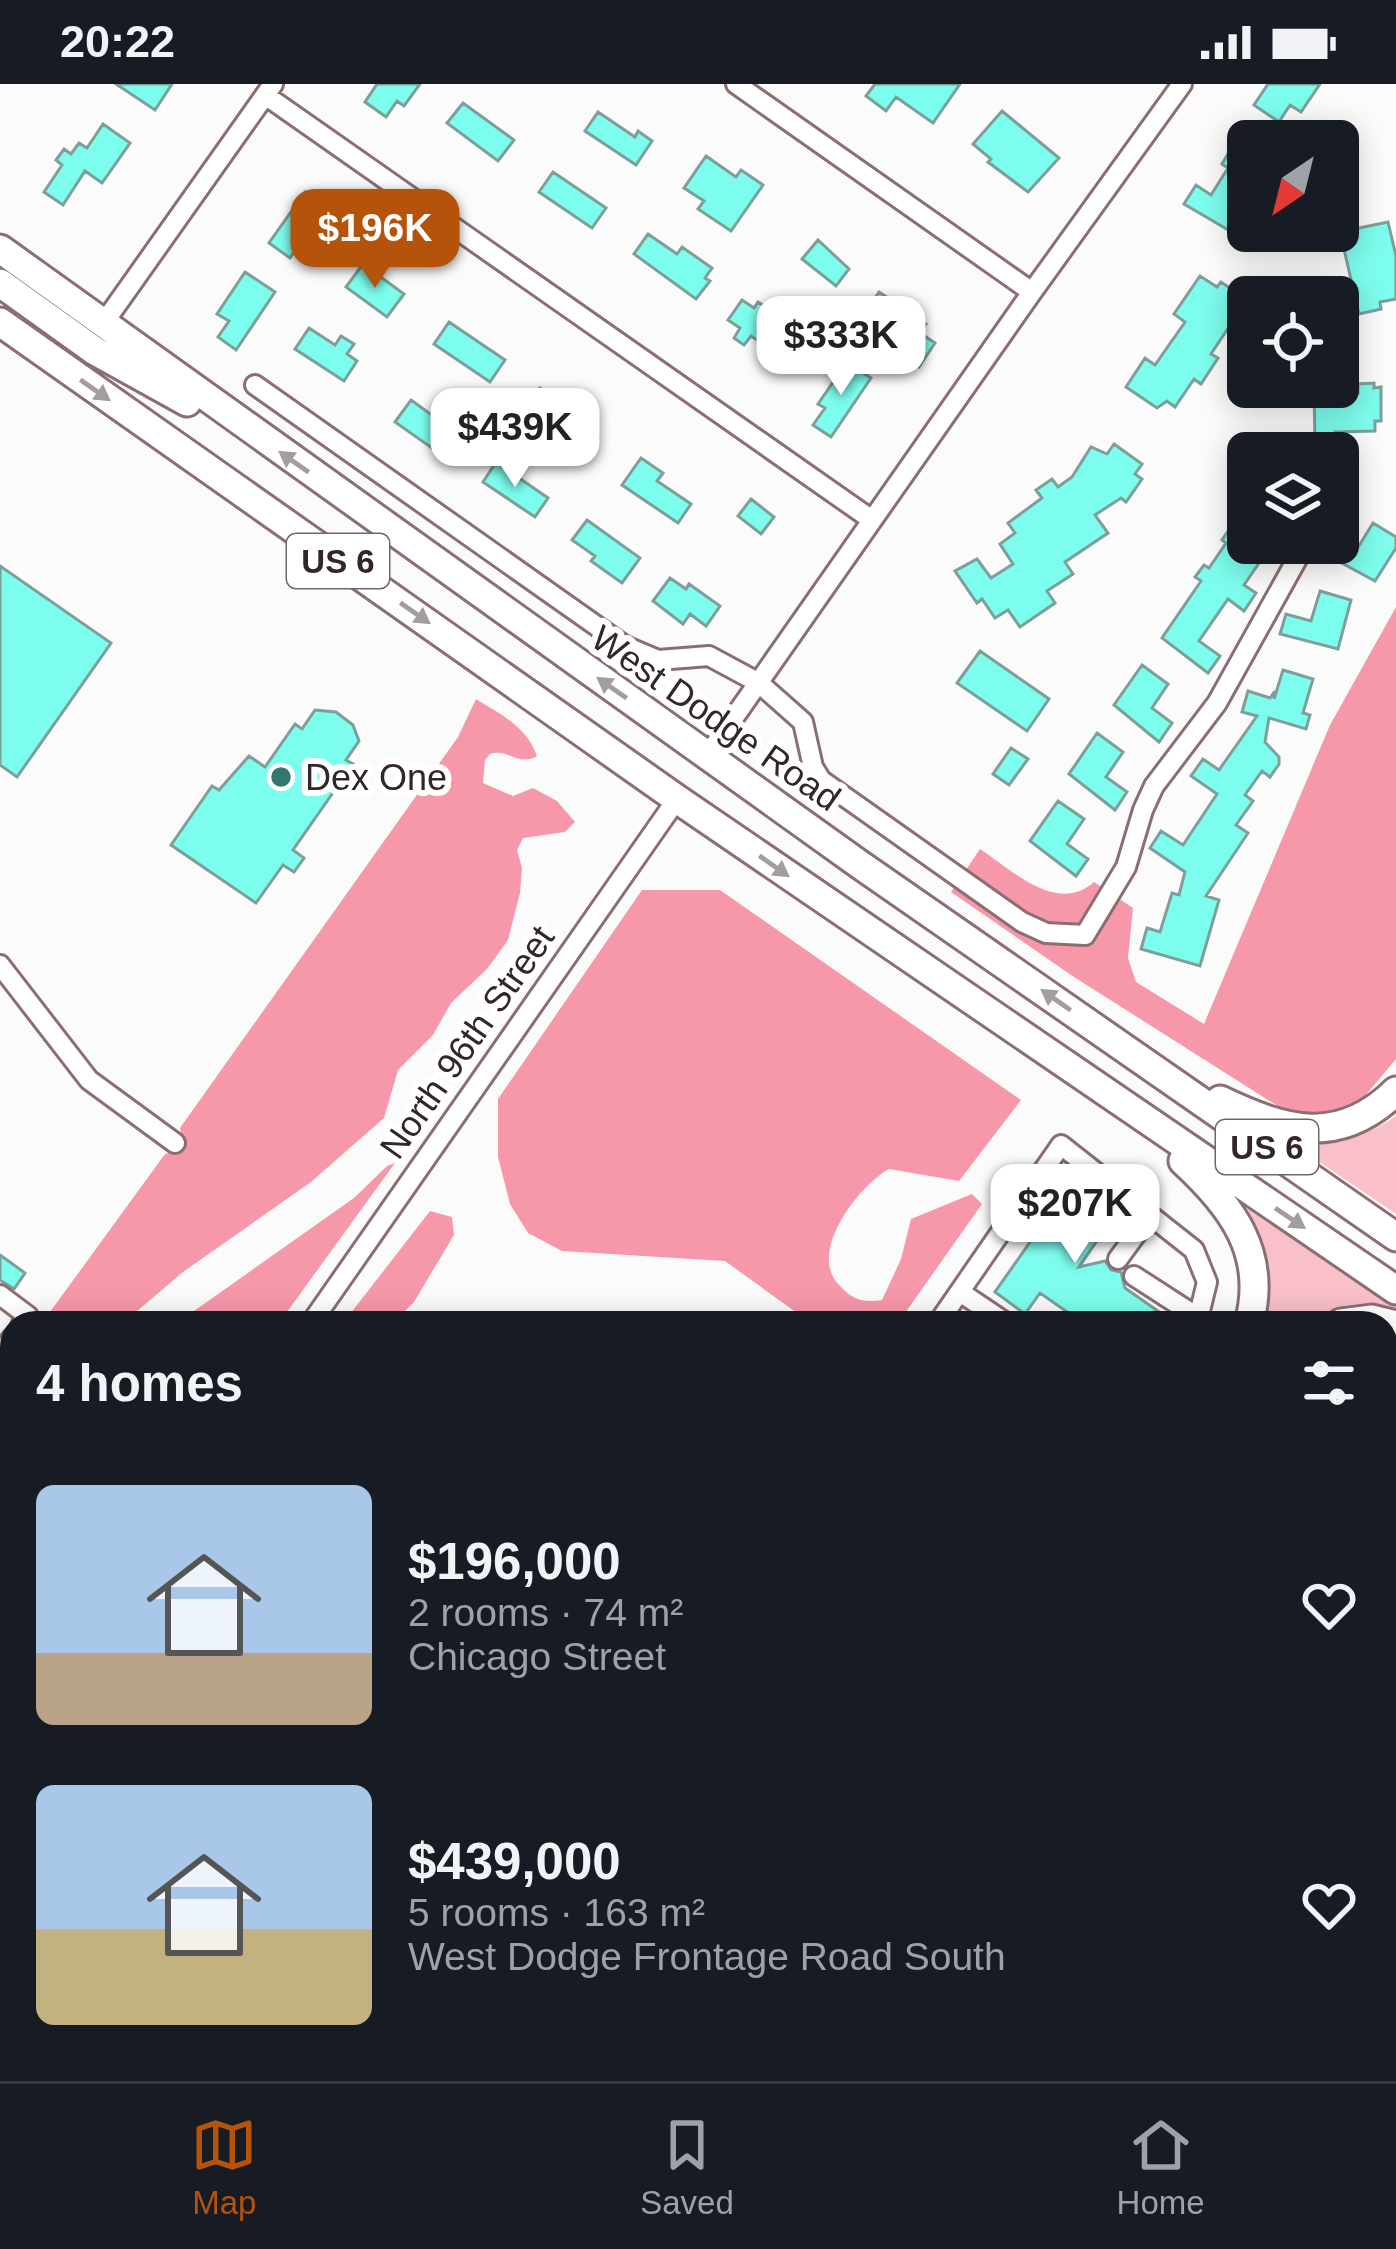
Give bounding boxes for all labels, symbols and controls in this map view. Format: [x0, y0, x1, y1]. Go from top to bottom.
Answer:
text: 20:22 [60, 16, 175, 67]
north arrow [1227, 120, 1359, 252]
map controls [1227, 120, 1359, 564]
pin: $196K [291, 189, 459, 291]
text: $196K [318, 206, 432, 249]
button: locate [1227, 276, 1359, 408]
pin: $333K [757, 296, 925, 398]
text: $333K [784, 313, 898, 356]
one-way arrow [79, 378, 111, 401]
pin: $439K [431, 388, 599, 490]
text: $439K [458, 405, 572, 448]
button: layers [1227, 432, 1359, 564]
one-way arrow [278, 451, 310, 474]
road number: US 6 [287, 534, 389, 588]
one-way arrow [398, 602, 431, 624]
street label: West Dodge Road [584, 617, 848, 819]
one-way arrow [596, 677, 628, 700]
place label: Dex One [305, 757, 447, 798]
marker: Dex One [268, 764, 294, 790]
one-way arrow [757, 854, 790, 877]
street label: North 96th Street [372, 918, 562, 1166]
one-way arrow [1039, 989, 1072, 1012]
road number: US 6 [1216, 1120, 1318, 1174]
pin: $207K [991, 1164, 1159, 1266]
text: $207K [1018, 1181, 1132, 1224]
one-way arrow [1273, 1206, 1306, 1228]
icon: filters [1296, 1350, 1362, 1416]
text: 4 homes [36, 1355, 243, 1412]
icon: home [132, 1533, 276, 1677]
text: $196,000 [408, 1533, 621, 1590]
icon: heart [1296, 1572, 1362, 1638]
text: 2 rooms · 74 m² [408, 1591, 683, 1634]
text: Chicago Street [408, 1635, 666, 1678]
icon: home [132, 1833, 276, 1977]
text: $439,000 [408, 1833, 621, 1890]
icon: heart [1296, 1872, 1362, 1938]
text: 5 rooms · 163 m² [408, 1891, 705, 1934]
text: West Dodge Frontage Road South [408, 1935, 1006, 1978]
tab: Map [191, 2112, 257, 2222]
tab: Saved [640, 2112, 734, 2222]
tab: Home [1117, 2112, 1205, 2222]

